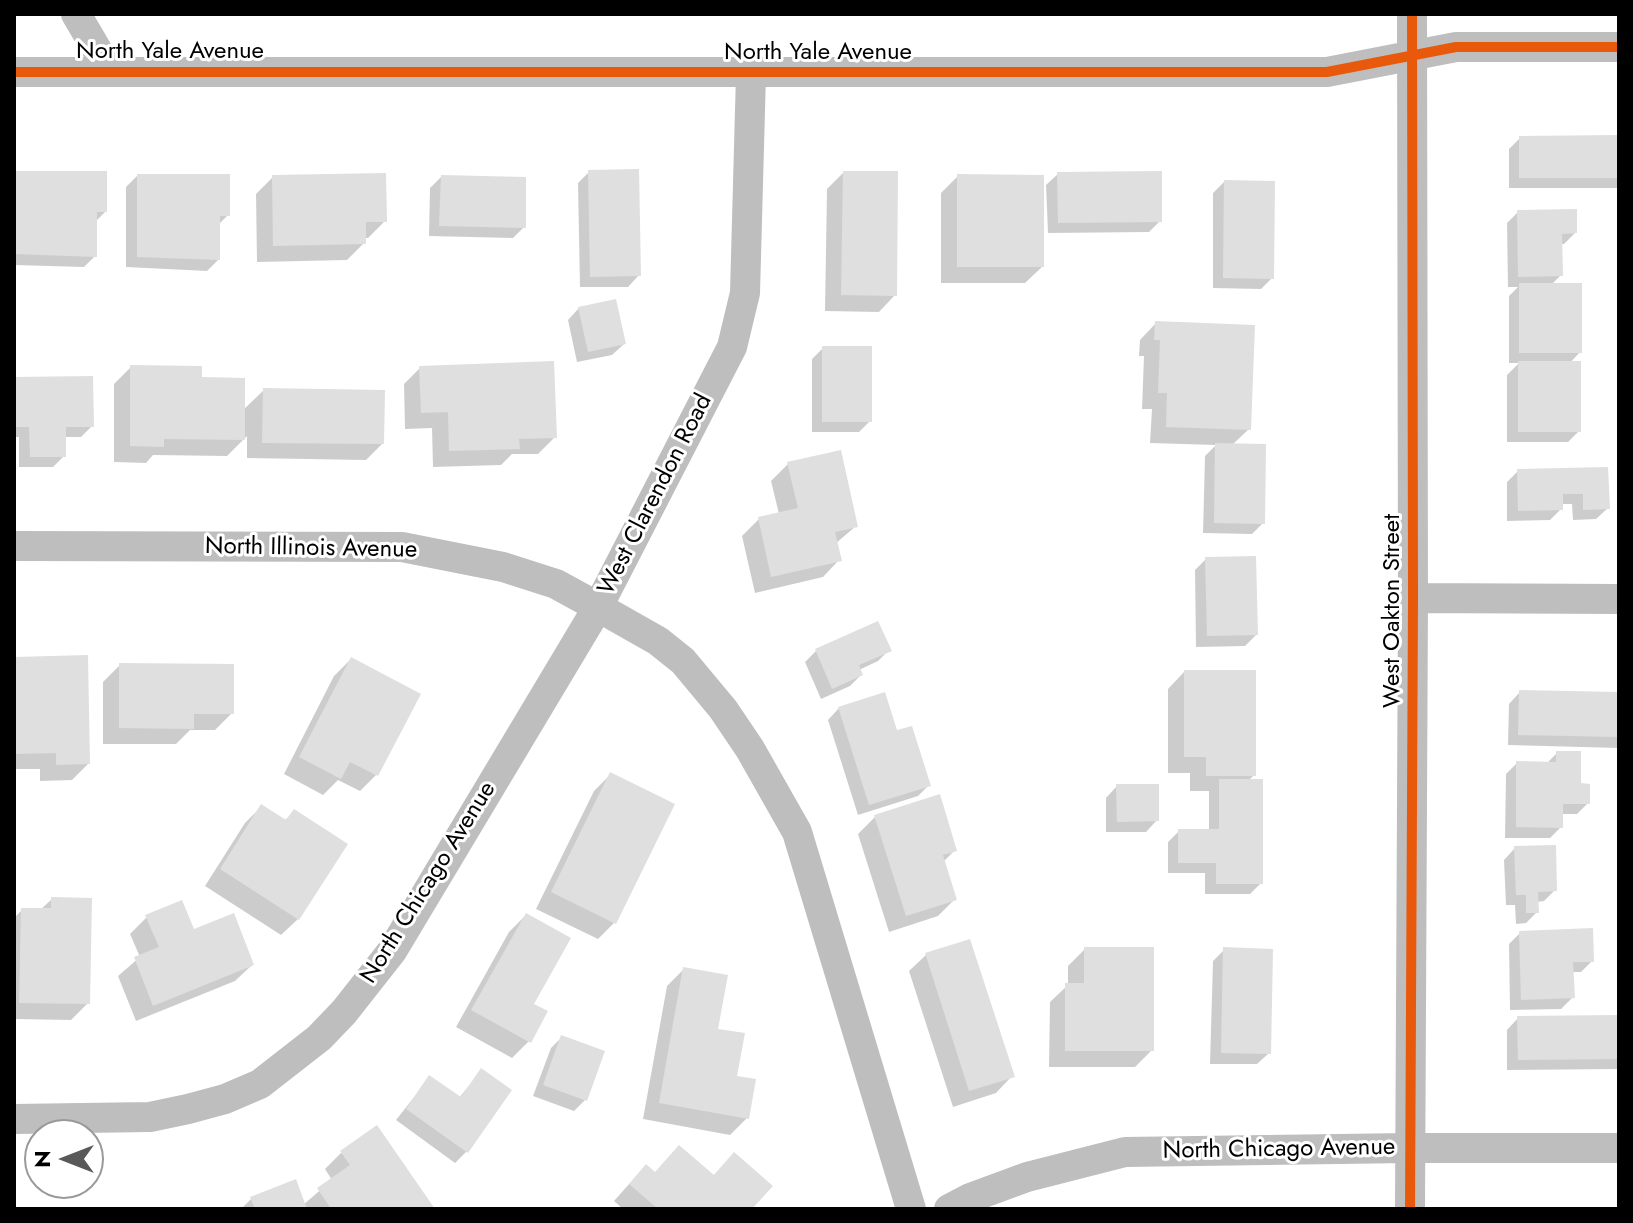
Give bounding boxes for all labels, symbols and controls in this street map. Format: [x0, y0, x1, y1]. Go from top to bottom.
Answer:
street label: North Yale Avenue [76, 38, 264, 66]
street label: North Yale Avenue [724, 39, 912, 67]
street label: West Clarendon Road [593, 390, 719, 600]
street label: West Oakton Street [1379, 514, 1407, 708]
street label: North Illinois Avenue [205, 533, 417, 565]
street label: North Chicago Avenue [355, 777, 503, 989]
north arrow [24, 1119, 104, 1199]
street label: North Chicago Avenue [1162, 1134, 1396, 1166]
text: N [26, 1150, 58, 1168]

